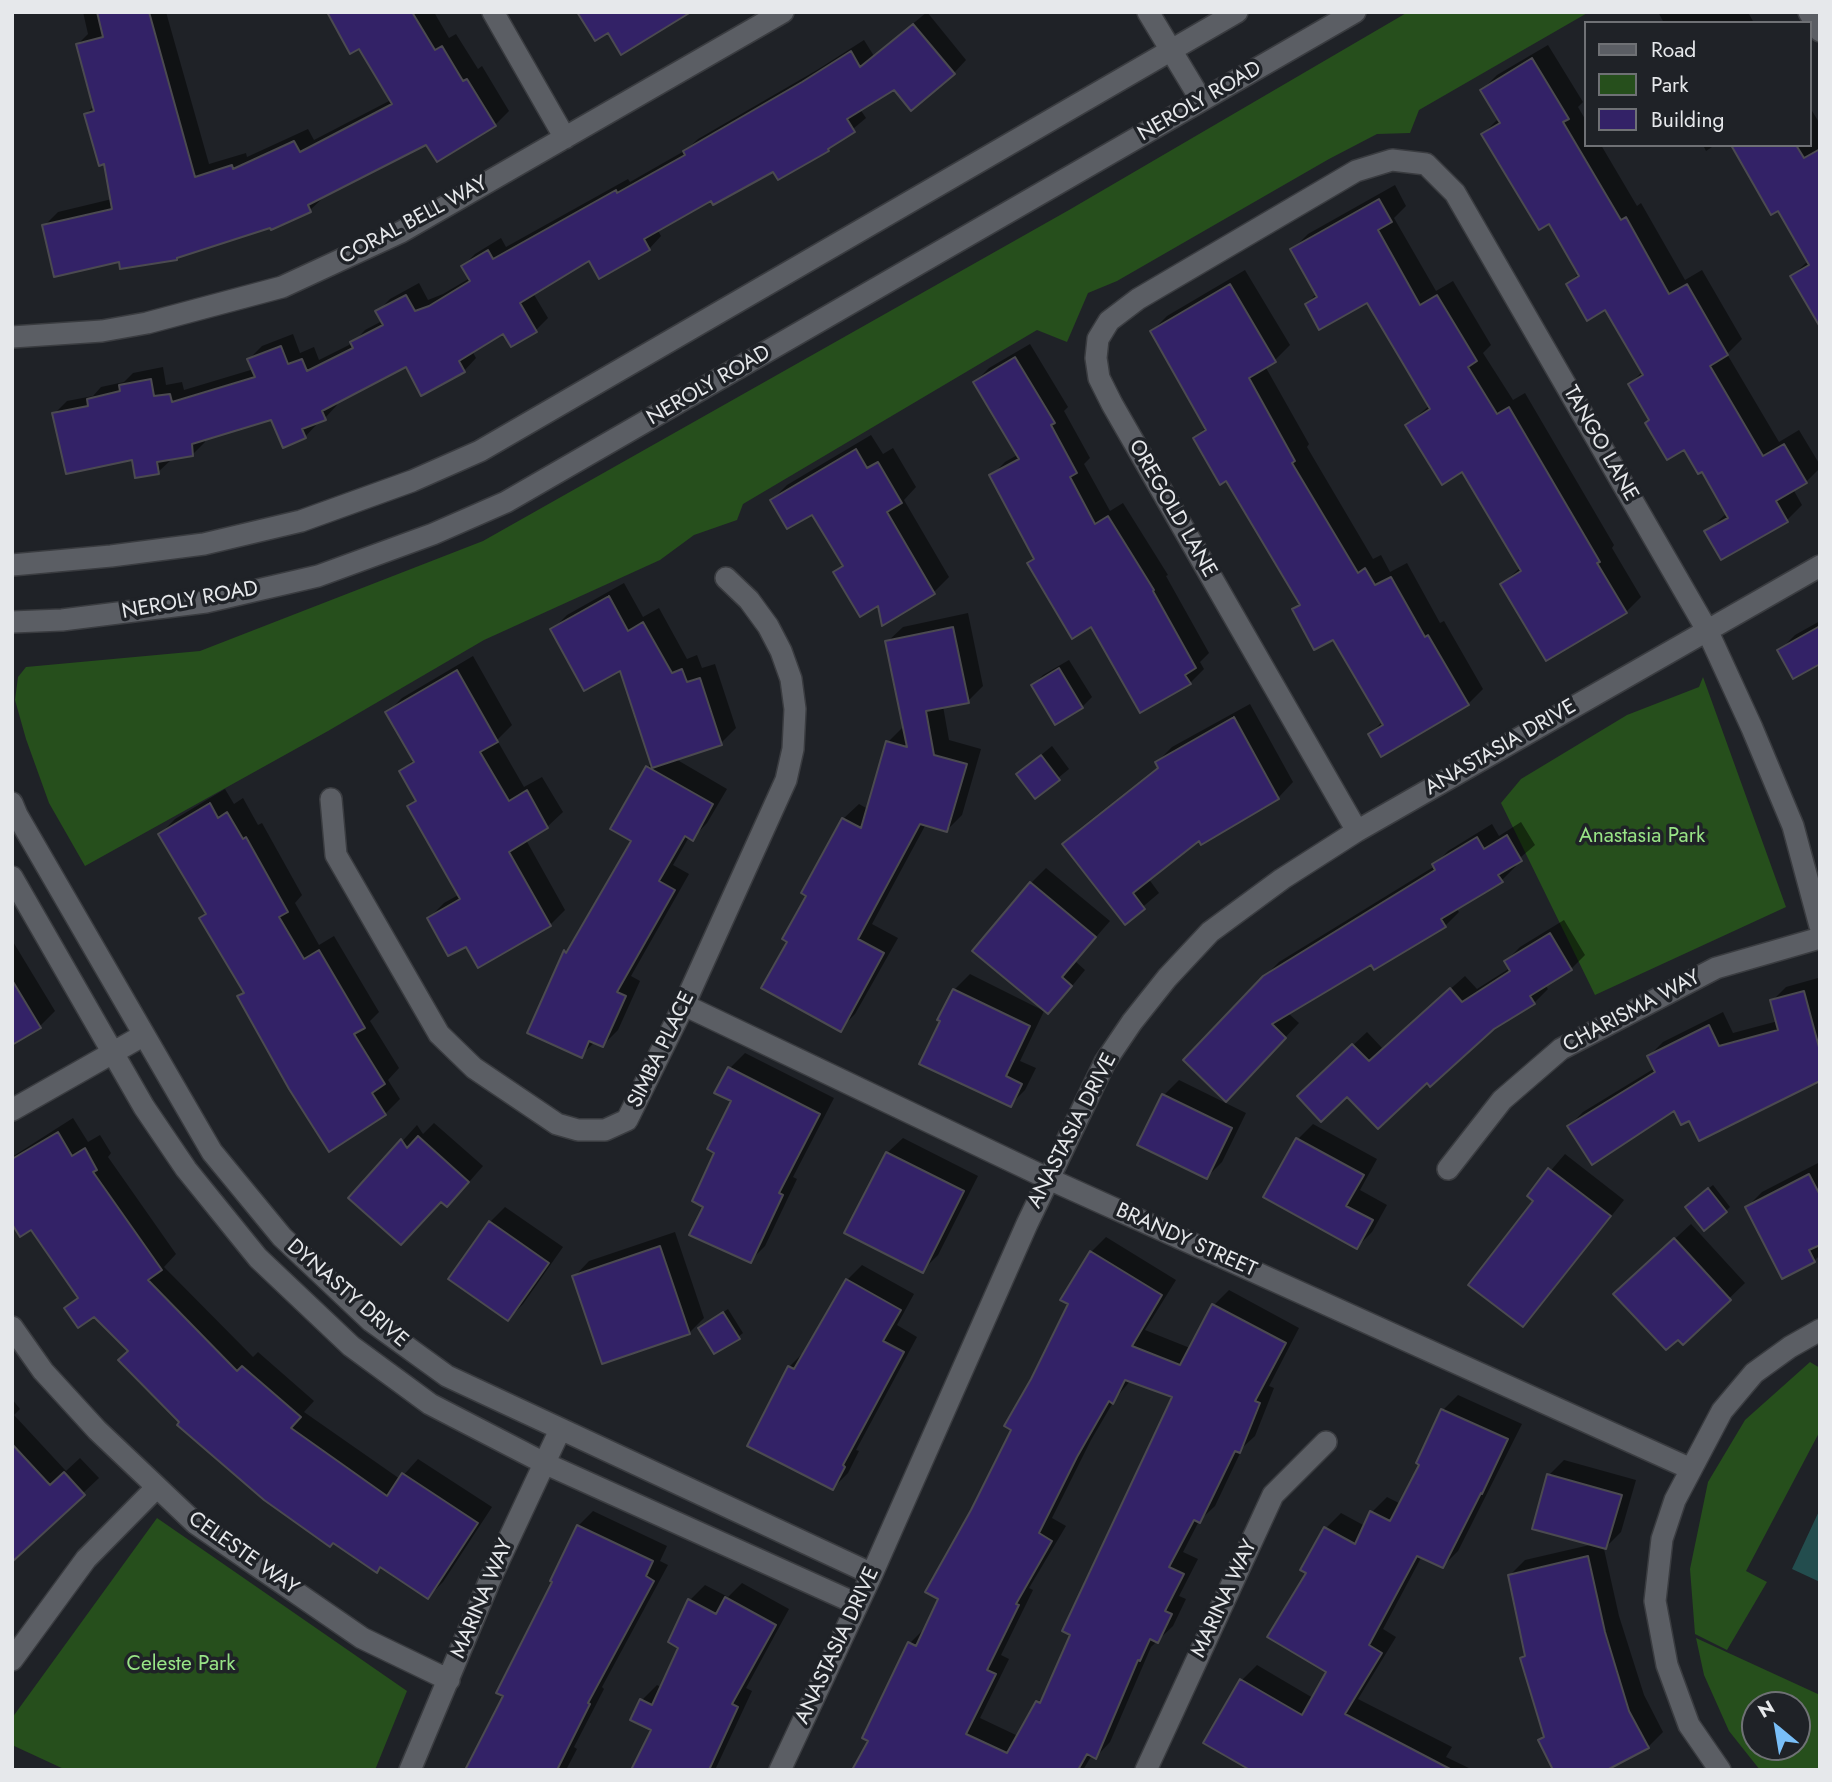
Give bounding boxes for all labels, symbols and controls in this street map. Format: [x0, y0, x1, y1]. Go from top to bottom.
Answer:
legend [1584, 21, 1811, 147]
text: Road [1651, 35, 1696, 65]
street label: NEROLY ROAD [1134, 57, 1266, 147]
text: Park [1651, 70, 1688, 100]
text: Building [1651, 105, 1724, 135]
street label: CORAL BELL WAY [336, 171, 492, 271]
street label: NEROLY ROAD [643, 341, 775, 431]
street label: TANGO LANE [1557, 382, 1643, 506]
street label: OREGOLD LANE [1122, 436, 1222, 582]
street label: NEROLY ROAD [120, 577, 260, 625]
street label: ANASTASIA DRIVE [1421, 694, 1581, 802]
park label: Anastasia Park [1579, 824, 1705, 850]
street label: CHARISMA WAY [1559, 965, 1705, 1059]
street label: SIMBA PLACE [623, 988, 701, 1112]
street label: ANASTASIA DRIVE [1023, 1049, 1123, 1213]
street label: BRANDY STREET [1112, 1199, 1260, 1283]
street label: DYNASTY DRIVE [281, 1235, 413, 1353]
street label: CELESTE WAY [183, 1507, 303, 1601]
street label: MARINA WAY [447, 1536, 519, 1662]
street label: MARINA WAY [1187, 1536, 1263, 1662]
street label: ANASTASIA DRIVE [791, 1563, 885, 1729]
park label: Celeste Park [127, 1652, 235, 1678]
north arrow [1741, 1691, 1811, 1761]
text: N [1753, 1694, 1780, 1725]

